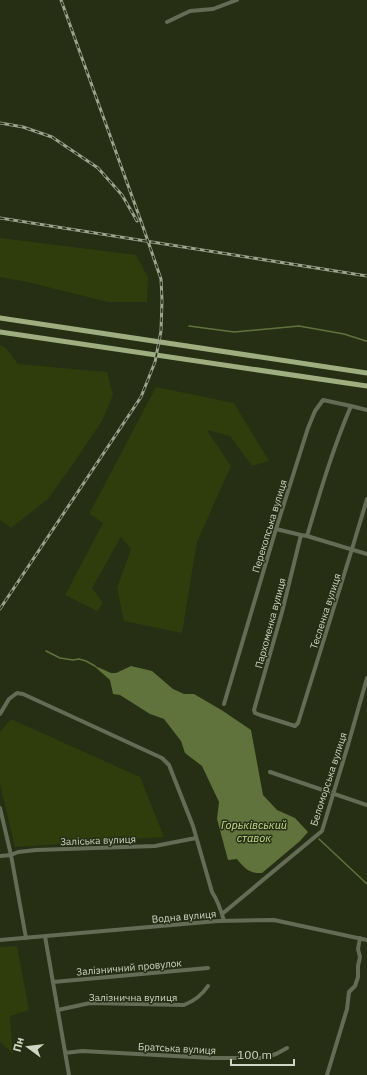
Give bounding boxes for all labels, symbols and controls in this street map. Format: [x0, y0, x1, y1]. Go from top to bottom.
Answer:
street label: Перекопська вулиця [249, 478, 290, 574]
street label: Тесленка вулиця [307, 572, 344, 651]
street label: Пархоменка вулиця [252, 576, 289, 670]
street label: Беломорська вулиця [307, 731, 350, 828]
water label: Горьківський ставок [221, 818, 287, 845]
street label: Заліська вулиця [60, 833, 136, 848]
street label: Водна вулиця [151, 907, 217, 926]
street label: Залізничний провулок [76, 956, 183, 979]
street label: Залізнична вулиця [89, 991, 177, 1004]
north arrow [8, 1027, 48, 1067]
text: Пн [10, 1036, 27, 1053]
street label: Братська вулиця [137, 1040, 216, 1057]
scale bar [231, 1041, 294, 1067]
text: 100 m [237, 1047, 272, 1062]

